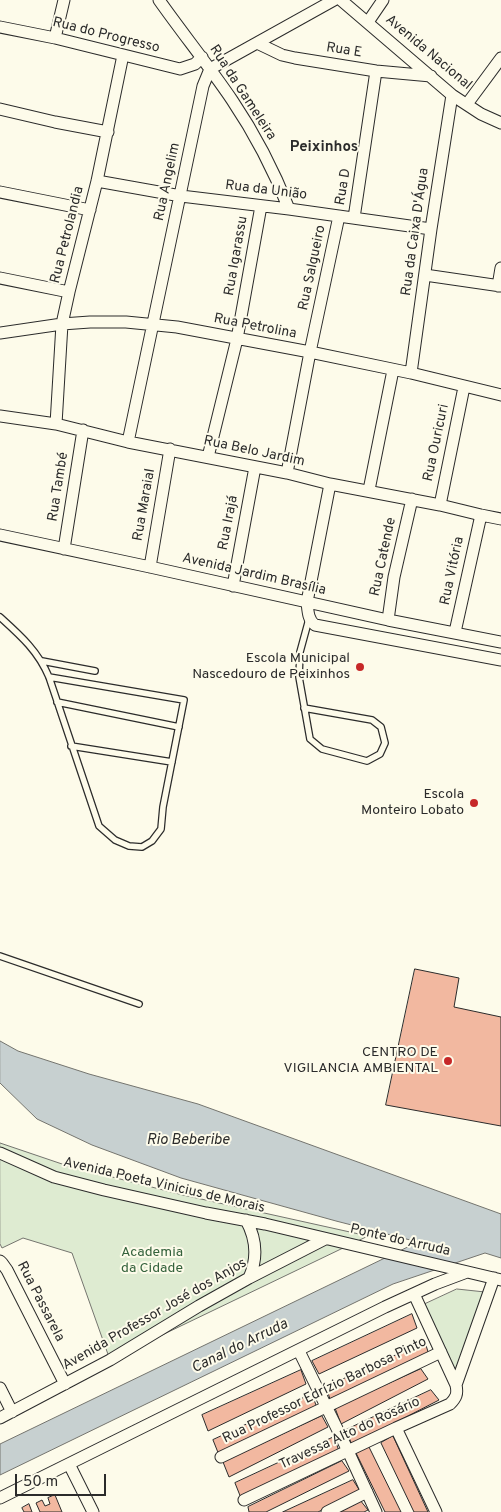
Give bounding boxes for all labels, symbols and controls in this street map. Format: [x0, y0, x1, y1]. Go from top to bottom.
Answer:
street label: Avenida Nacional [381, 12, 475, 94]
street label: Rua do Progresso [51, 15, 161, 57]
street label: Rua E [325, 40, 363, 62]
street label: Rua da Gameleira [205, 42, 279, 144]
district label: Peixinhos [290, 139, 358, 157]
street label: Rua Angelim [151, 141, 185, 223]
street label: Rua D [333, 167, 355, 207]
street label: Rua da Caixa D'Água [399, 167, 433, 297]
street label: Rua da União [224, 178, 308, 204]
street label: Rua Petrolandia [48, 185, 88, 285]
street label: Rua Igarassu [222, 215, 252, 297]
street label: Rua Salgueiro [296, 224, 330, 312]
street label: Rua Petrolina [212, 311, 298, 343]
street label: Rua Ouricuri [421, 403, 453, 483]
street label: Rua Belo Jardim [202, 433, 306, 471]
street label: Rua També [45, 451, 73, 523]
street label: Rua Maraial [130, 467, 160, 543]
street label: Rua Irajá [215, 494, 243, 552]
street label: Rua Catende [367, 516, 401, 598]
street label: Rua Vitória [438, 535, 468, 607]
street label: Avenida Jardim Brasília [181, 550, 327, 600]
place label: Escola Municipal Nascedouro de Peixinhos [192, 651, 350, 684]
marker: Escola Municipal Nascedouro de Peixinhos [354, 661, 366, 673]
place label: Escola Monteiro Lobato [361, 787, 464, 820]
marker: Escola Monteiro Lobato [468, 797, 480, 809]
place label: CENTRO DE VIGILANCIA AMBIENTAL [284, 1045, 438, 1078]
marker: CENTRO DE VIGILANCIA AMBIENTAL [442, 1055, 454, 1067]
water label: Rio Beberibe [146, 1132, 230, 1150]
street label: Avenida Poeta Vinicius de Morais [62, 1155, 266, 1217]
street label: Ponte do Arruda [348, 1221, 452, 1261]
park label: Academia da Cidade [121, 1245, 183, 1278]
street label: Avenida Professor José dos Anjos [60, 1255, 250, 1375]
street label: Rua Passarela [13, 1259, 67, 1345]
water label: Canal do Arruda [189, 1316, 291, 1378]
street label: Rua Professor Edrízio Barbosa Pinto [220, 1334, 430, 1448]
street label: Travessa Alto do Rosário [277, 1394, 423, 1474]
scale bar [18, 1464, 109, 1496]
text: 50 m [23, 1473, 58, 1492]

